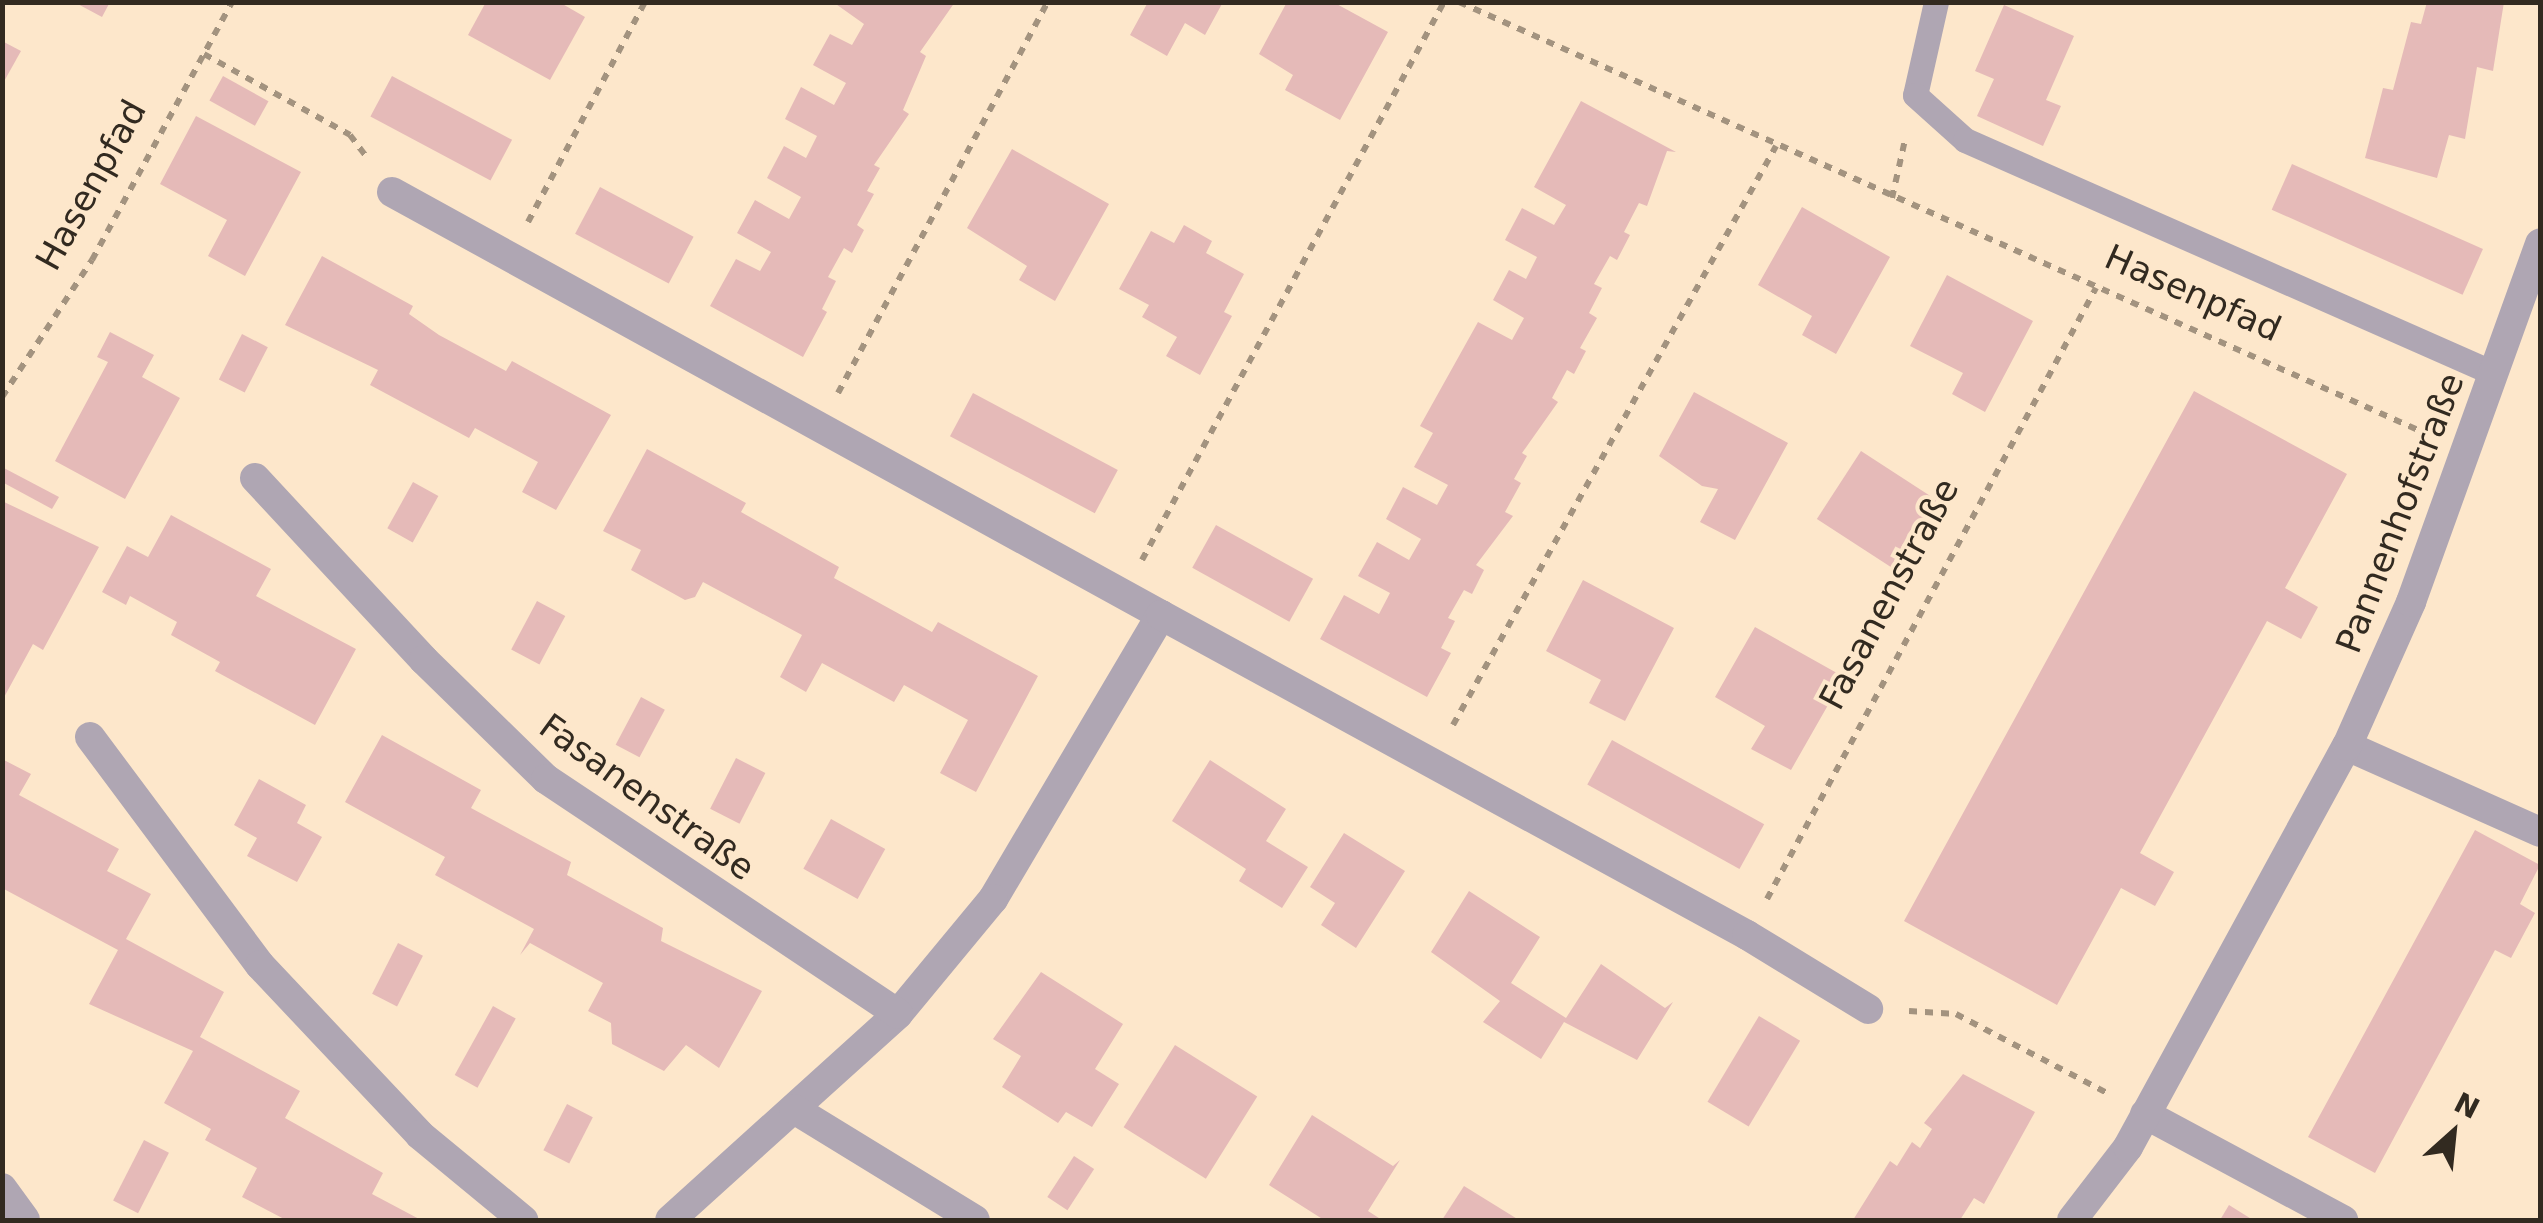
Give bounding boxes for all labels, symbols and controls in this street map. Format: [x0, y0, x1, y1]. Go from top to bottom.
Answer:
street label: Hasenpfad [27, 93, 155, 277]
street label: Hasenpfad [2099, 236, 2287, 350]
street label: Pannenhofstraße [2327, 367, 2473, 659]
street label: Fasanenstraße [1811, 471, 1967, 717]
street label: Fasanenstraße [531, 705, 763, 889]
north arrow [2403, 1083, 2503, 1183]
text: N [2449, 1086, 2485, 1126]

